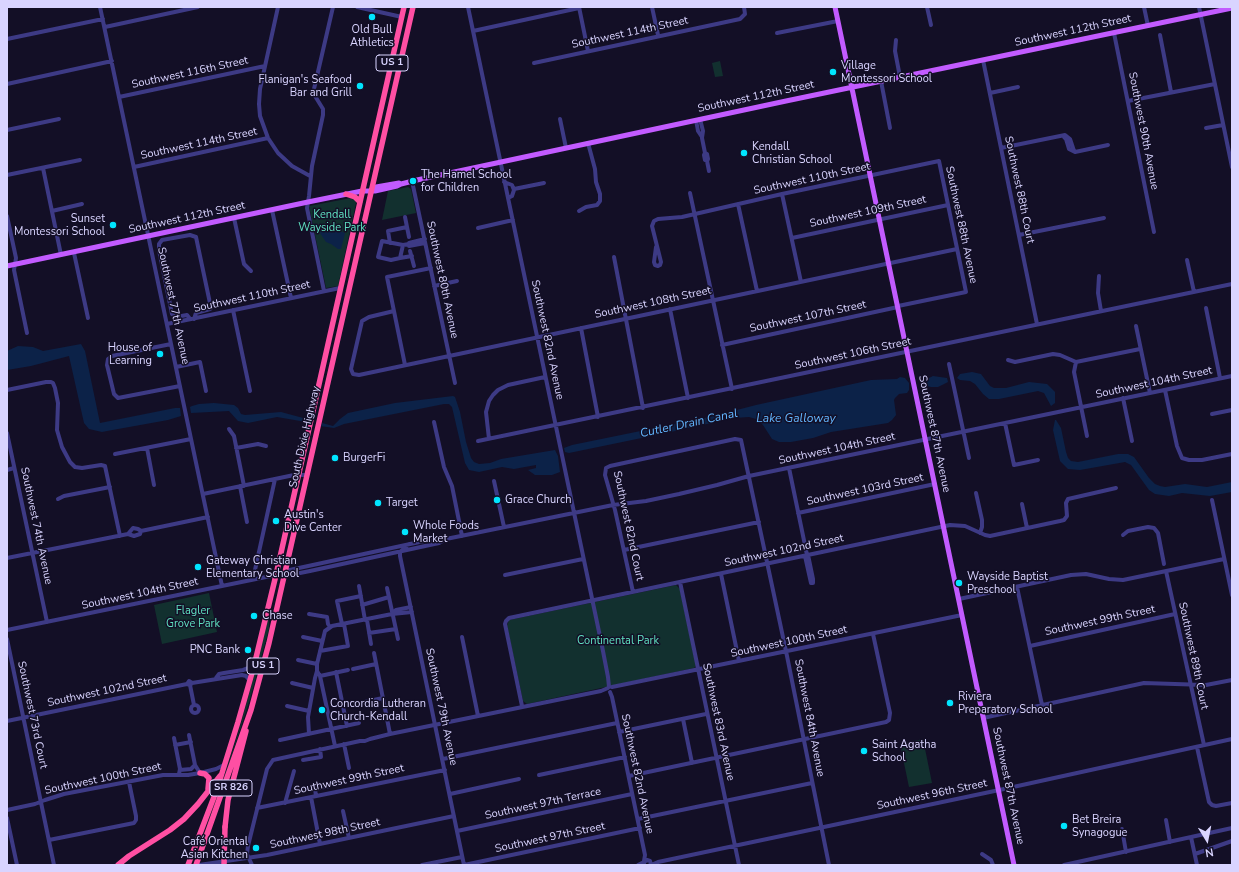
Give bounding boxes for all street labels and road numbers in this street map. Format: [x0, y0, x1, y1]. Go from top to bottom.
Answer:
street label: Southwest 112th Street [1014, 12, 1132, 50]
street label: Southwest 114th Street [571, 14, 689, 52]
street label: Southwest 116th Street [131, 54, 249, 92]
road number: US 1 [376, 55, 408, 71]
street label: Southwest 90th Avenue [1125, 71, 1161, 191]
street label: Southwest 112th Street [697, 78, 815, 116]
street label: Southwest 114th Street [140, 125, 258, 163]
street label: Southwest 88th Court [1001, 135, 1037, 245]
street label: Southwest 110th Street [753, 160, 871, 198]
street label: Southwest 88th Avenue [942, 165, 980, 285]
street label: Southwest 109th Street [809, 193, 927, 231]
street label: Southwest 112th Street [128, 199, 246, 237]
street label: Southwest 80th Avenue [423, 220, 461, 340]
street label: Southwest 77th Avenue [154, 246, 192, 366]
street label: Southwest 110th Street [193, 278, 311, 316]
street label: Southwest 82nd Avenue [528, 279, 566, 401]
street label: Southwest 108th Street [594, 284, 712, 322]
street label: Southwest 107th Street [749, 298, 867, 336]
street label: Southwest 106th Street [794, 335, 912, 373]
street label: Southwest 104th Street [1095, 364, 1213, 402]
street label: Southwest 87th Avenue [915, 374, 953, 494]
street label: South Dixie Highway [287, 385, 323, 489]
street label: Southwest 104th Street [778, 430, 896, 468]
street label: Southwest 74th Avenue [17, 466, 55, 586]
street label: Southwest 82nd Court [610, 470, 646, 582]
street label: Southwest 103rd Street [805, 471, 925, 509]
street label: Southwest 102nd Street [723, 532, 845, 570]
street label: Southwest 104th Street [81, 575, 199, 613]
street label: Southwest 89th Court [1175, 601, 1211, 711]
street label: Southwest 99th Street [1044, 603, 1156, 639]
street label: Southwest 100th Street [730, 623, 848, 661]
street label: Southwest 79th Avenue [422, 647, 460, 767]
road number: US 1 [247, 658, 279, 674]
street label: Southwest 84th Avenue [791, 658, 827, 778]
street label: Southwest 73rd Court [14, 660, 50, 770]
street label: Southwest 83rd Avenue [699, 662, 737, 782]
street label: Southwest 102nd Street [46, 672, 168, 710]
street label: Southwest 82nd Avenue [618, 713, 656, 835]
street label: Southwest 87th Avenue [989, 726, 1027, 846]
street label: Southwest 100th Street [44, 760, 162, 798]
street label: Southwest 99th Street [293, 762, 405, 798]
street label: Southwest 96th Street [876, 777, 988, 813]
road number: SR 826 [210, 780, 252, 796]
street label: Southwest 97th Terrace [484, 785, 602, 823]
street label: Southwest 98th Street [269, 816, 381, 852]
street label: Southwest 97th Street [494, 820, 606, 856]

